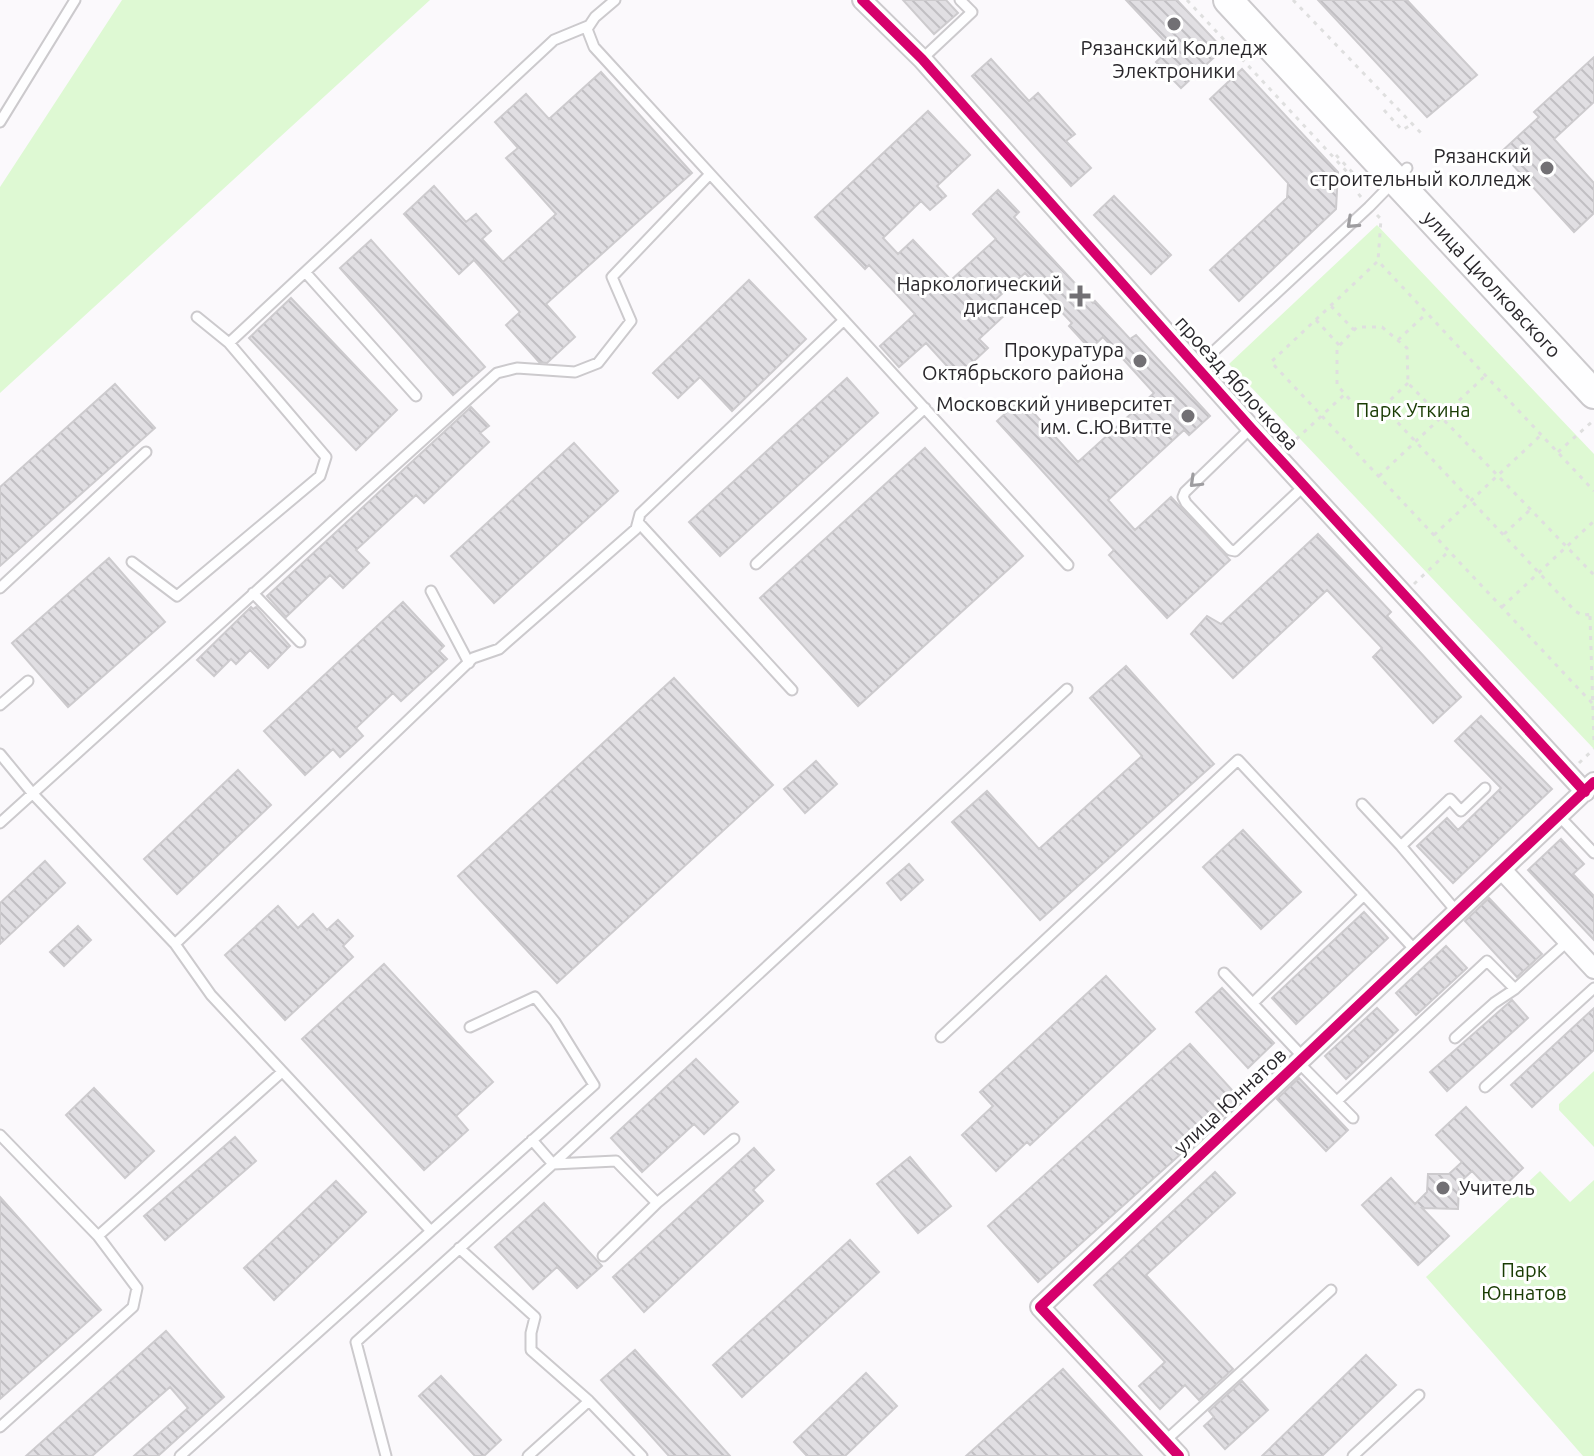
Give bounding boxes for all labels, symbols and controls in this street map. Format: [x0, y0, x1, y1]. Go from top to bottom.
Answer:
marker: Рязанский Колледж Электроники [1165, 15, 1183, 33]
place label: Рязанский Колледж Электроники [1080, 36, 1268, 82]
place label: Рязанский строительный колледж [1309, 144, 1531, 190]
marker: Рязанский строительный колледж [1538, 159, 1556, 177]
street label: улица Циолковского [1419, 206, 1566, 362]
one-way arrow [1346, 214, 1361, 228]
place label: Наркологический диспансер [896, 272, 1062, 318]
marker: Наркологический диспансер [1069, 285, 1091, 307]
street label: проезд Яблочкова [1171, 311, 1304, 455]
place label: Прокуратура Октябрьского района [922, 338, 1124, 384]
marker: Прокуратура Октябрьского района [1131, 352, 1149, 370]
place label: Московский университет им. С.Ю.Витте [936, 392, 1172, 438]
park label: Парк Уткина [1356, 398, 1470, 421]
marker: Московский университет им. С.Ю.Витте [1179, 407, 1197, 425]
one-way arrow [1190, 473, 1204, 488]
street label: улица Юннатов [1169, 1043, 1291, 1158]
place label: Учитель [1459, 1176, 1535, 1199]
marker: Учитель [1434, 1179, 1452, 1197]
park label: Парк Юннатов [1481, 1258, 1567, 1304]

